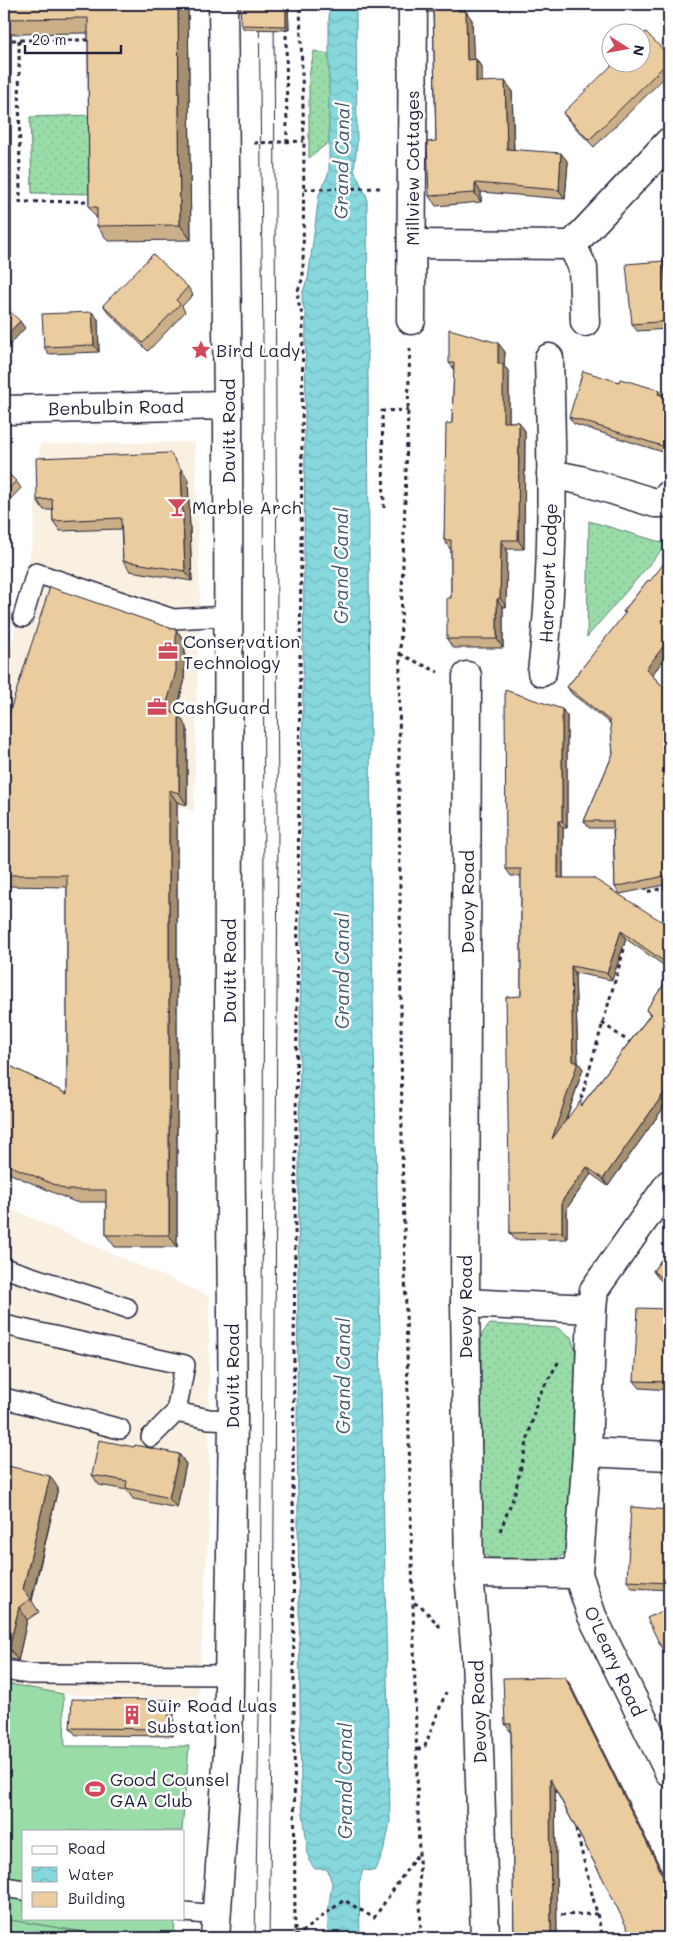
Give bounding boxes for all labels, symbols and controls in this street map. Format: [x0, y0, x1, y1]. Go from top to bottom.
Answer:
scale bar [25, 22, 121, 54]
north arrow [600, 22, 650, 72]
text: 20 m [32, 29, 66, 49]
text: N [629, 44, 650, 58]
street label: Millview Cottages [400, 90, 424, 246]
water label: Grand Canal [327, 102, 355, 220]
place label: Bird Lady [216, 338, 300, 362]
place icon: Bird Lady [190, 339, 212, 361]
street label: Davitt Road [216, 378, 240, 484]
street label: Benbulbin Road [48, 394, 184, 420]
place label: Marble Arch [192, 495, 302, 519]
bar icon: Marble Arch [166, 496, 188, 518]
street label: Harcourt Lodge [534, 503, 562, 643]
water label: Grand Canal [328, 507, 353, 624]
place label: Conservation Technology [183, 629, 300, 674]
office icon: Conservation Technology [157, 640, 179, 662]
place label: CashGuard [172, 695, 270, 719]
office icon: CashGuard [146, 696, 168, 718]
street label: Devoy Road [455, 850, 479, 954]
water label: Grand Canal [329, 912, 354, 1029]
street label: Davitt Road [217, 918, 241, 1024]
street label: Devoy Road [453, 1255, 477, 1359]
water label: Grand Canal [330, 1317, 355, 1434]
street label: Davitt Road [220, 1323, 244, 1429]
street label: O'Leary Road [579, 1602, 651, 1720]
street label: Devoy Road [464, 1660, 492, 1764]
place label: Suir Road Luas Substation [147, 1693, 277, 1738]
building icon: Suir Road Luas Substation [121, 1704, 143, 1726]
water label: Grand Canal [332, 1722, 357, 1839]
place label: Good Counsel GAA Club [110, 1767, 230, 1812]
sports icon: Good Counsel GAA Club [84, 1778, 106, 1800]
legend [22, 1830, 185, 1920]
text: Road [68, 1838, 105, 1858]
text: Water [68, 1864, 114, 1884]
text: Building [68, 1888, 125, 1908]

